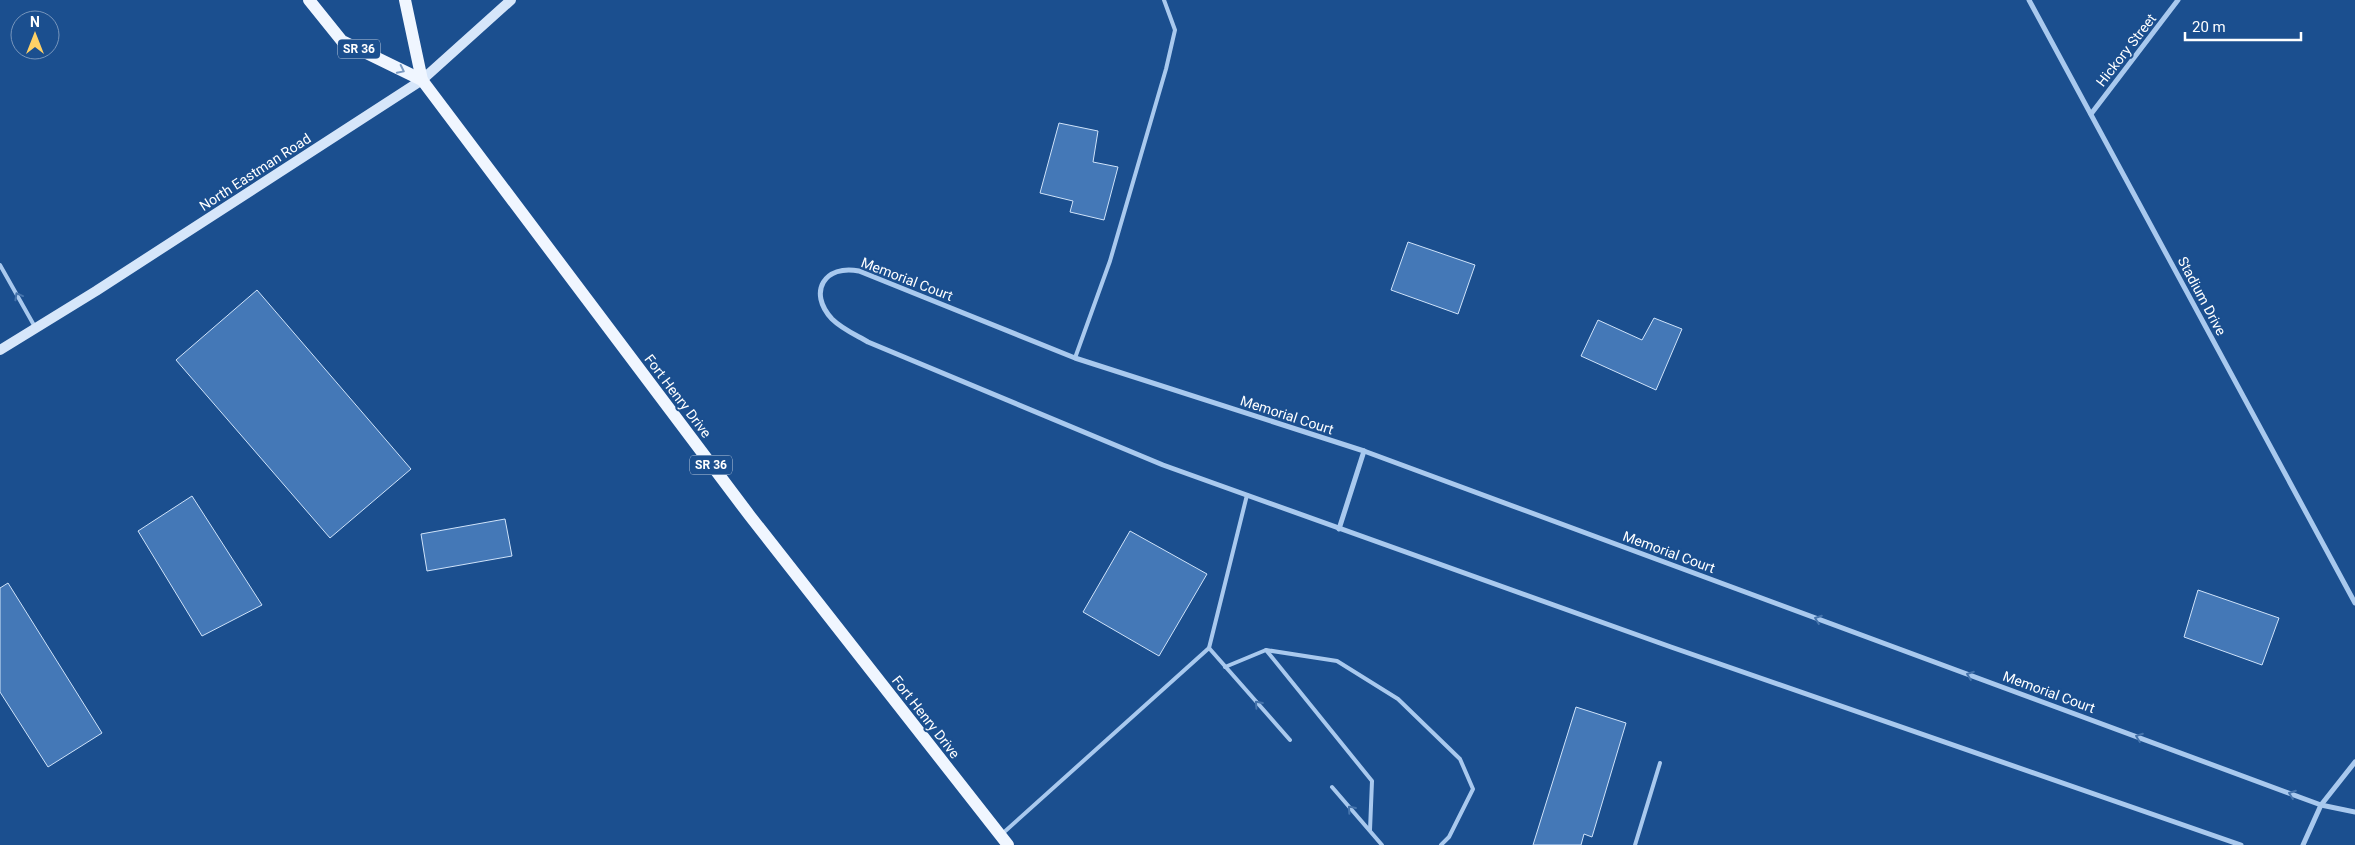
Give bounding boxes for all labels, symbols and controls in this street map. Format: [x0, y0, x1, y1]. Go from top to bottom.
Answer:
north arrow [10, 10, 60, 60]
street label: Hickory Street [2093, 10, 2160, 89]
scale bar [2185, 10, 2301, 42]
text: N [30, 14, 40, 30]
text: 20 m [2192, 18, 2226, 36]
road number: SR 36 [338, 40, 380, 59]
one-way arrow [396, 64, 405, 74]
street label: North Eastman Road [196, 130, 314, 214]
street label: Memorial Court [859, 254, 956, 304]
street label: Stadium Drive [2175, 254, 2229, 338]
one-way arrow [14, 293, 24, 302]
street label: Fort Henry Drive [641, 351, 715, 441]
street label: Memorial Court [1238, 392, 1336, 438]
road number: SR 36 [690, 456, 732, 474]
street label: Memorial Court [1621, 528, 1718, 576]
one-way arrow [1814, 615, 1823, 625]
street label: Memorial Court [2001, 668, 2098, 716]
one-way arrow [1967, 671, 1975, 681]
street label: Fort Henry Drive [889, 673, 963, 761]
one-way arrow [1255, 700, 1264, 709]
one-way arrow [2135, 733, 2144, 743]
one-way arrow [2288, 790, 2296, 800]
one-way arrow [1348, 805, 1357, 814]

